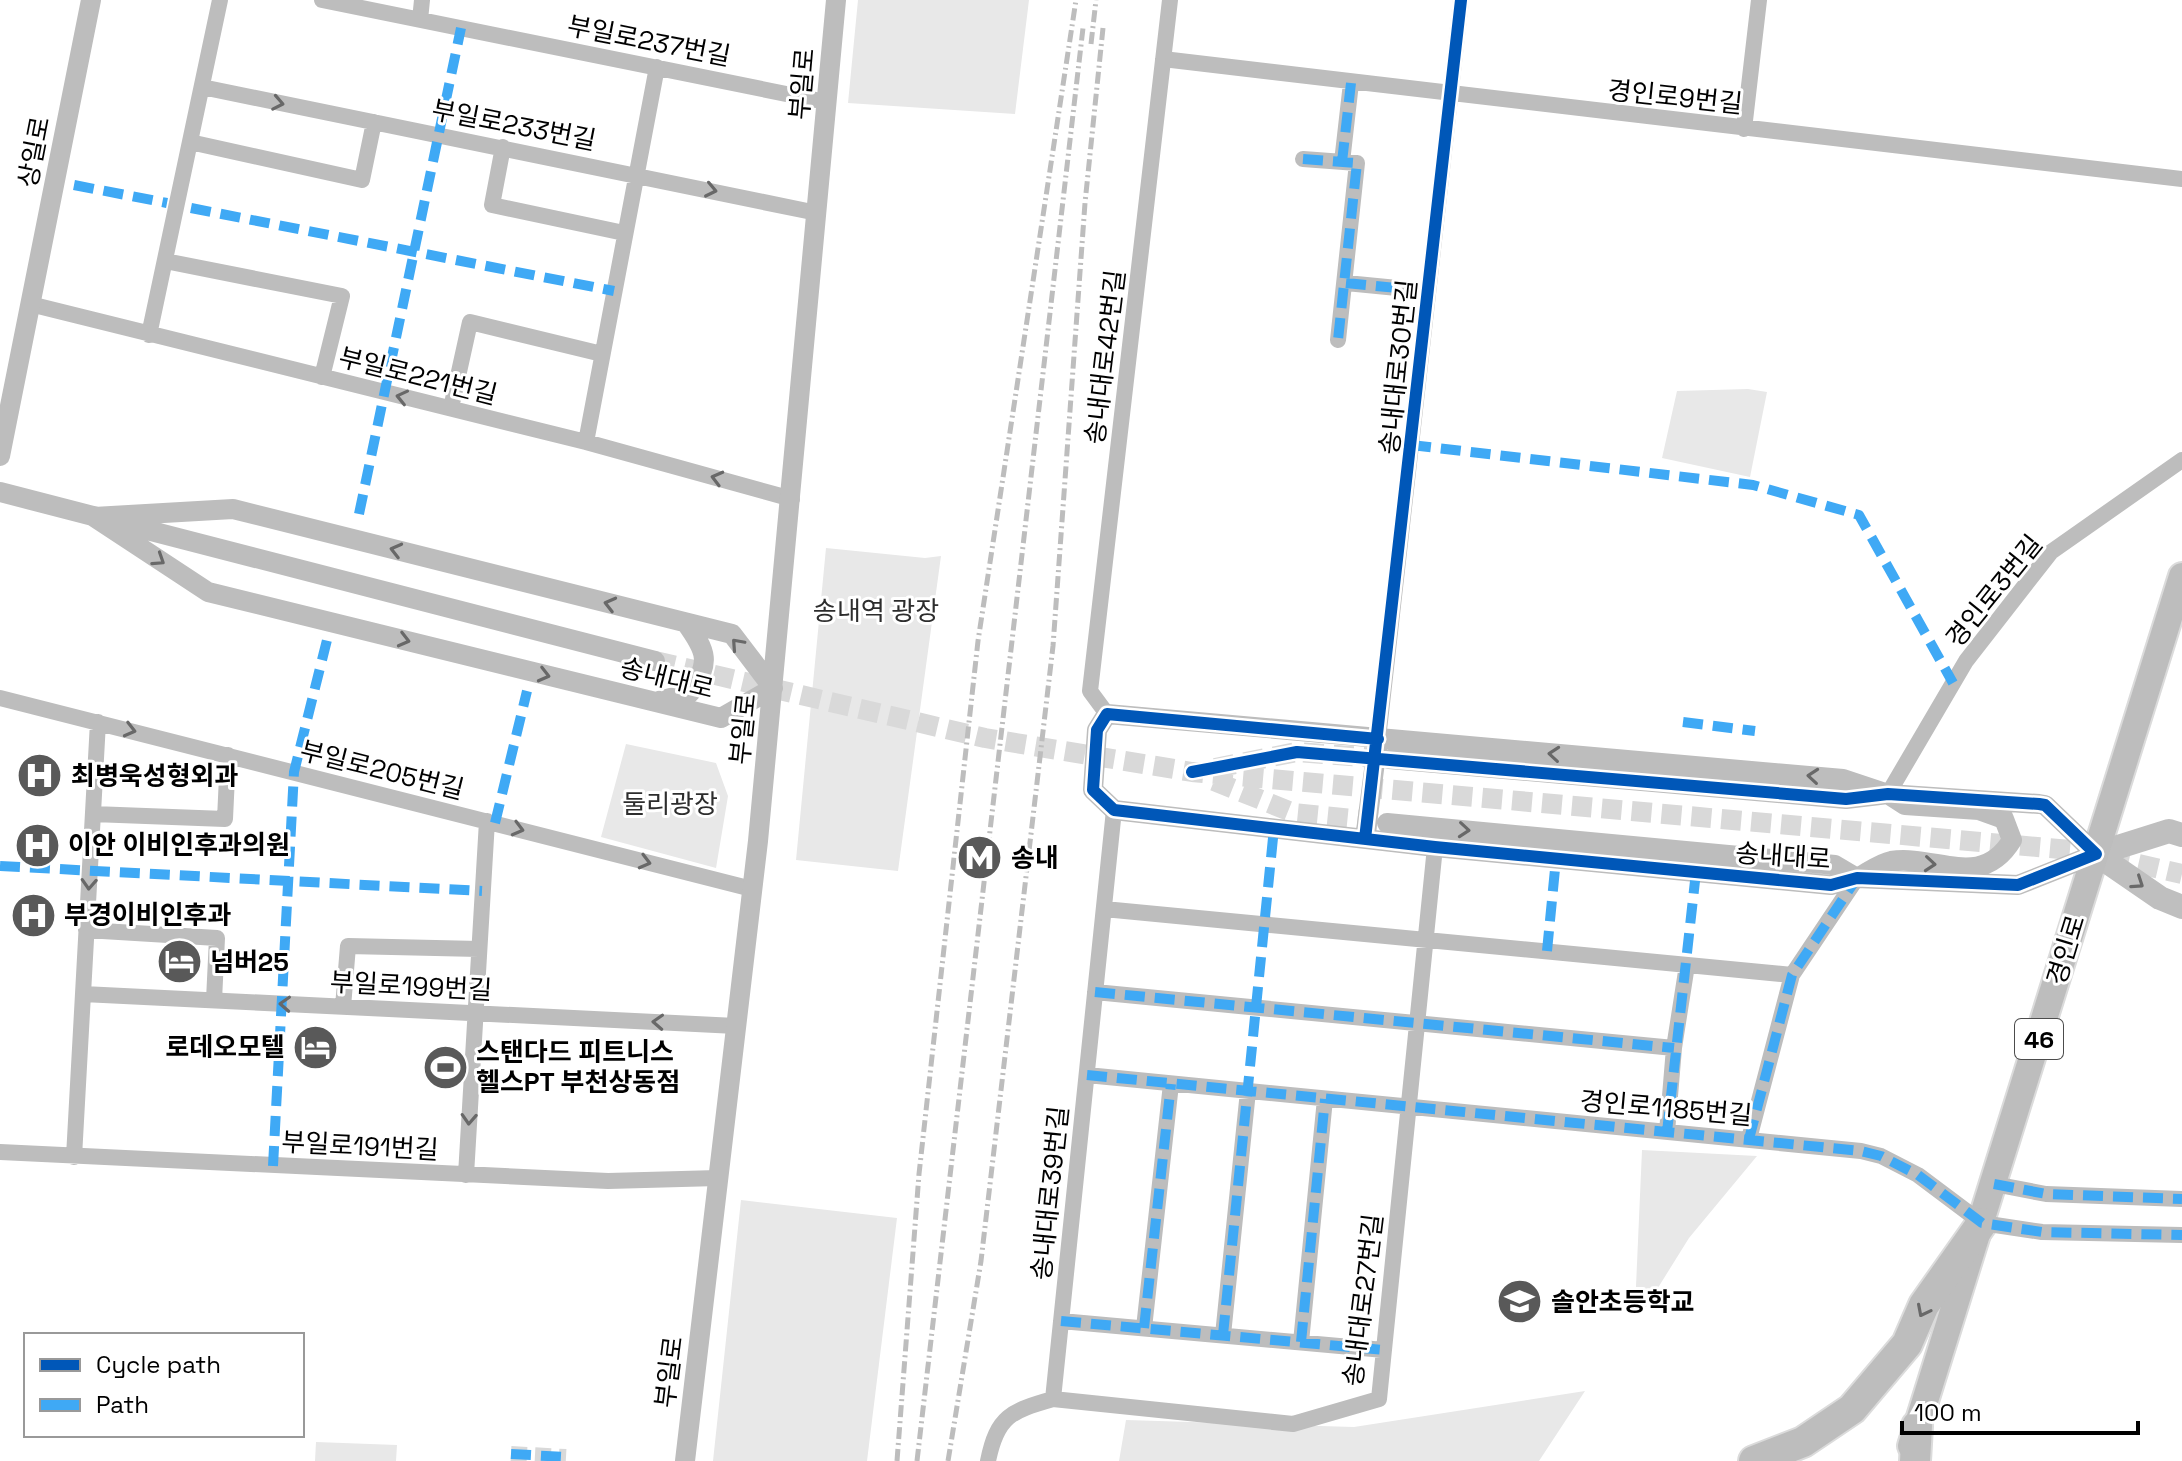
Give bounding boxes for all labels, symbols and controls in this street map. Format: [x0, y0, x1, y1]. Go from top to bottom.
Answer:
street label: 부일로237번길 [564, 9, 734, 73]
street label: 부일로 [782, 47, 822, 121]
street label: 경인로9번길 [1606, 73, 1744, 121]
street label: 부일로233번길 [429, 92, 599, 158]
one-way arrow [271, 93, 285, 110]
street label: 상일로 [10, 114, 58, 190]
one-way arrow [704, 181, 718, 198]
street label: 송내대로42번길 [1077, 268, 1133, 446]
street label: 송내대로30번길 [1372, 278, 1424, 456]
street label: 부일로221번길 [335, 340, 501, 412]
one-way arrow [395, 389, 409, 406]
one-way arrow [710, 471, 724, 487]
street label: 경인로3번길 [1938, 528, 2050, 654]
one-way arrow [390, 543, 404, 560]
one-way arrow [151, 550, 165, 565]
park label: 송내역 광장 [813, 594, 939, 628]
one-way arrow [604, 596, 617, 613]
one-way arrow [397, 631, 410, 648]
one-way arrow [732, 639, 746, 653]
street label: 송내대로 [616, 650, 718, 706]
one-way arrow [537, 665, 551, 682]
street label: 부일로 [722, 692, 764, 766]
one-way arrow [123, 721, 137, 738]
street label: 부일로205번길 [297, 733, 467, 807]
one-way arrow [1547, 746, 1560, 763]
hospital icon: 최병욱성형외과 [16, 752, 64, 800]
place label: 최병욱성형외과 [71, 759, 239, 793]
one-way arrow [1806, 768, 1819, 785]
park label: 둘리광장 [622, 787, 718, 821]
one-way arrow [510, 820, 524, 837]
hospital icon: 이안 이비인후과의원 [13, 821, 61, 869]
one-way arrow [1458, 821, 1471, 838]
place label: 이안 이비인후과의원 [68, 828, 290, 862]
metro station icon: 송내 [956, 834, 1004, 882]
street label: 송내대로 [1734, 836, 1832, 876]
place label: 송내 [1011, 841, 1059, 875]
one-way arrow [638, 852, 652, 869]
one-way arrow [1924, 855, 1937, 872]
one-way arrow [2129, 873, 2143, 888]
one-way arrow [81, 877, 98, 890]
hospital icon: 부경이비인후과 [9, 891, 57, 939]
place label: 부경이비인후과 [64, 898, 232, 932]
street label: 경인로 [2039, 911, 2093, 989]
hotel icon: 넘버25 [155, 938, 203, 986]
place label: 넘버25 [210, 945, 289, 979]
street label: 부일로199번길 [329, 965, 493, 1007]
one-way arrow [278, 996, 291, 1013]
one-way arrow [651, 1014, 664, 1031]
road number: 46 [2015, 1019, 2063, 1059]
hotel icon: 로데오모텔 [292, 1023, 340, 1071]
place label: 로데오모텔 [165, 1030, 285, 1064]
place label: 스탠다드 피트니스 헬스PT 부천상동점 [476, 1035, 680, 1099]
sports icon: 스탠다드 피트니스 헬스PT 부천상동점 [421, 1043, 469, 1091]
street label: 경인로1185번길 [1578, 1084, 1754, 1132]
street label: 송내대로39번길 [1024, 1104, 1076, 1282]
one-way arrow [460, 1113, 477, 1126]
street label: 부일로191번길 [281, 1125, 439, 1167]
street label: 송내대로27번길 [1336, 1212, 1390, 1388]
school or university icon: 솔안초등학교 [1496, 1278, 1544, 1326]
place label: 솔안초등학교 [1551, 1285, 1695, 1319]
one-way arrow [1917, 1302, 1932, 1317]
legend [24, 1333, 304, 1437]
street label: 부일로 [648, 1334, 690, 1410]
text: Cycle path [96, 1349, 221, 1380]
scale bar [1902, 1385, 2138, 1435]
text: Path [96, 1389, 149, 1420]
text: 100 m [1914, 1397, 1982, 1428]

